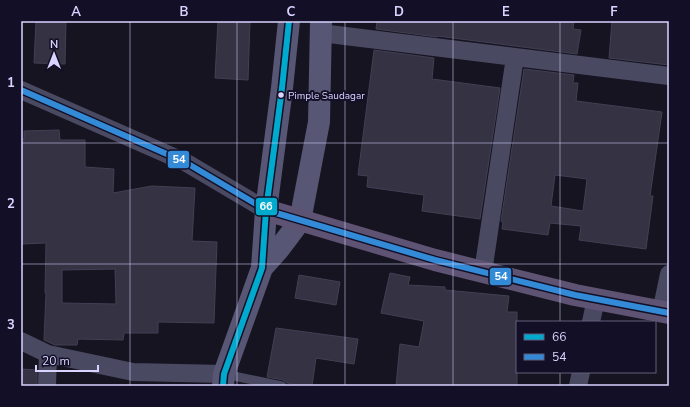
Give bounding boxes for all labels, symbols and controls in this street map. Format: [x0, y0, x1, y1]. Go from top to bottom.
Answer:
text: A [71, 3, 81, 21]
text: B [180, 3, 189, 21]
text: C [287, 3, 296, 21]
text: D [394, 3, 404, 21]
text: E [502, 3, 510, 21]
text: F [610, 3, 618, 21]
north arrow [34, 34, 74, 74]
text: N [50, 37, 58, 52]
text: 1 [7, 74, 15, 92]
place label: Pimple Saudagar [288, 89, 365, 103]
marker: Pimple Saudagar [276, 90, 286, 100]
line badge: 54 [167, 150, 190, 169]
text: 54 [172, 152, 186, 167]
text: 2 [7, 195, 15, 213]
line badge: 66 [255, 197, 278, 216]
text: 66 [259, 199, 273, 214]
line badge: 54 [489, 267, 512, 286]
text: 54 [494, 269, 508, 284]
text: 3 [7, 316, 15, 334]
legend [516, 321, 656, 373]
text: 66 [552, 329, 566, 345]
scale bar [36, 347, 98, 373]
text: 54 [552, 349, 566, 365]
text: 20 m [42, 353, 70, 369]

